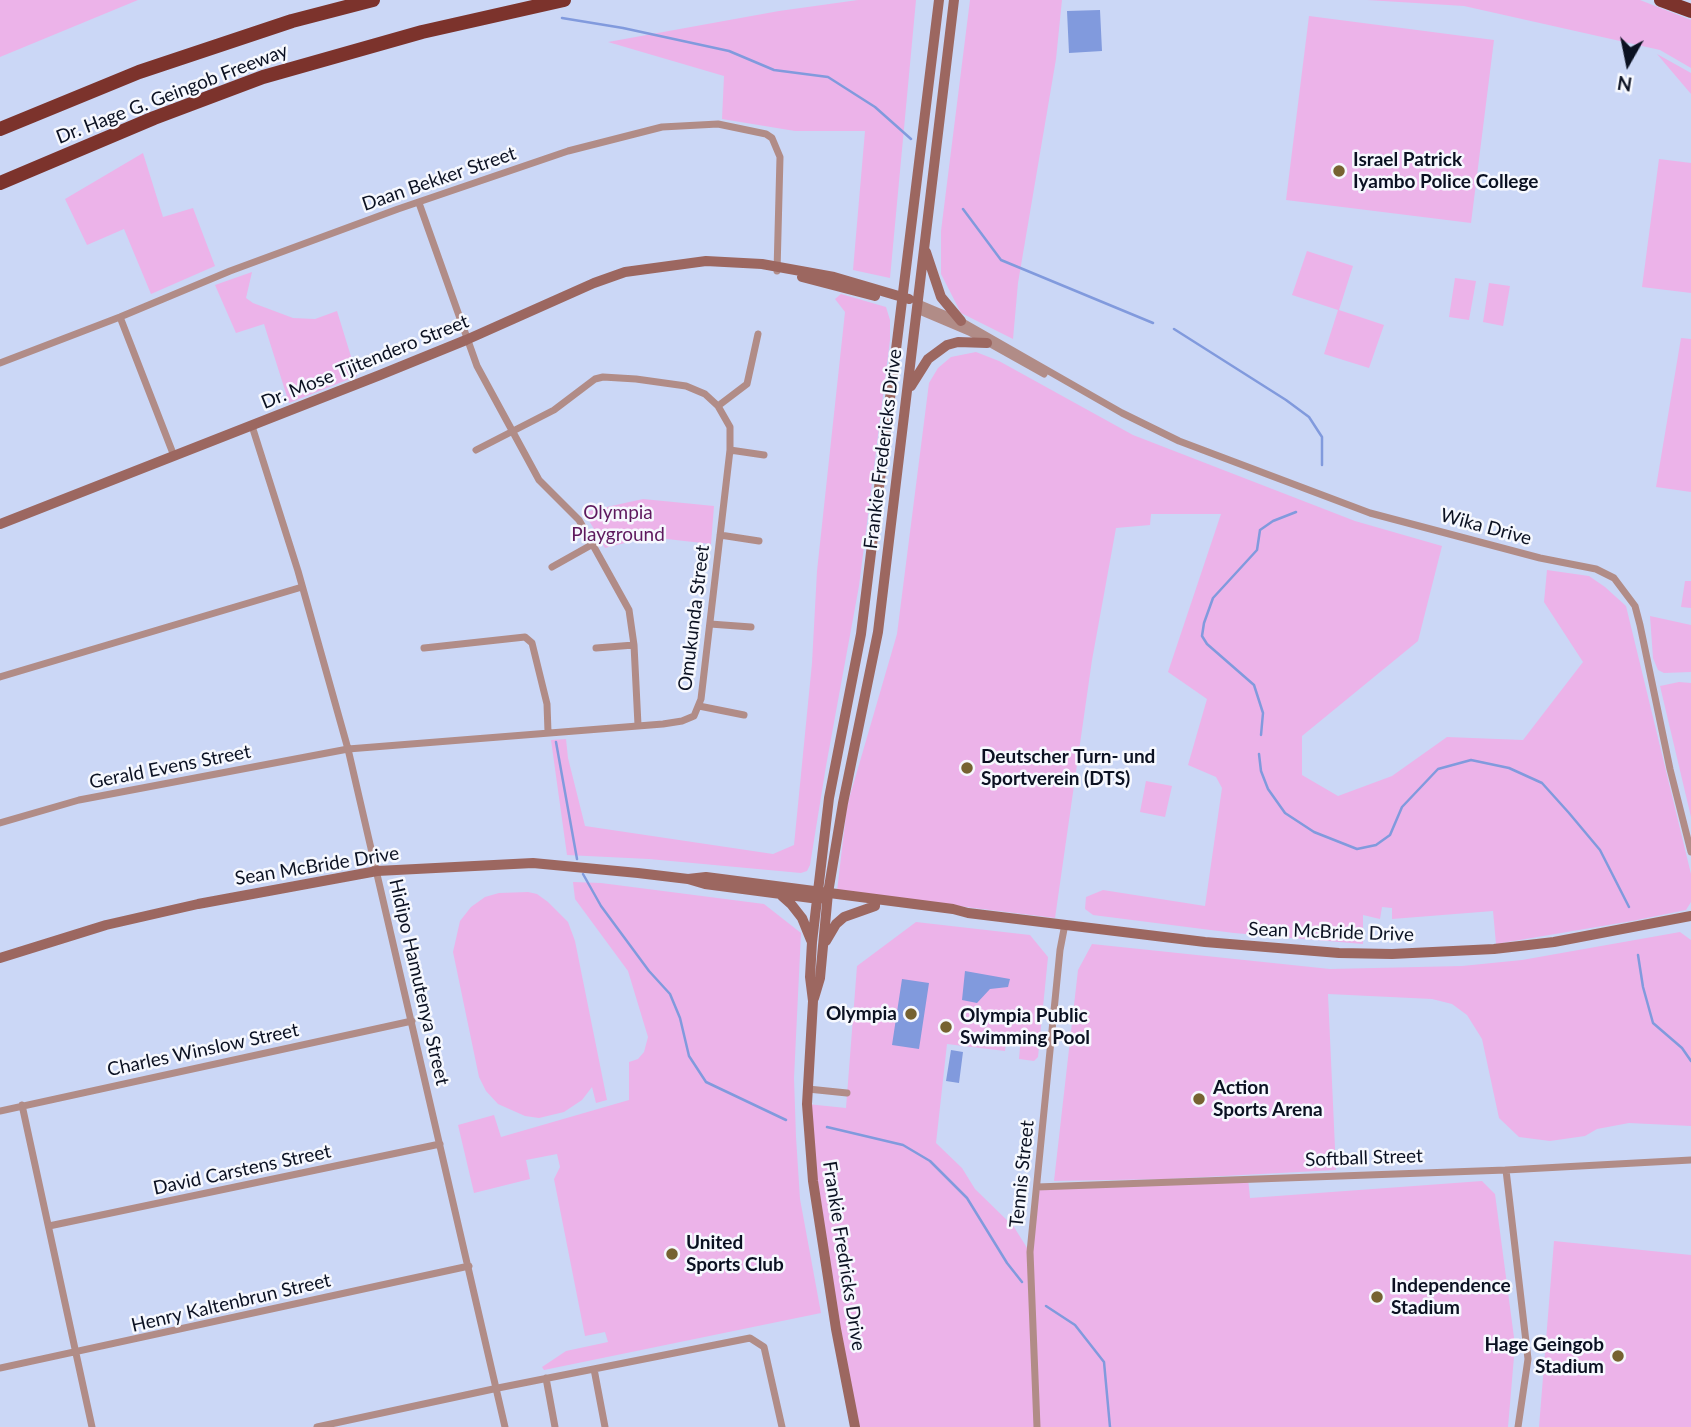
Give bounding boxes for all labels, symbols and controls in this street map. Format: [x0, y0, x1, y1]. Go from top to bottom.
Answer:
north arrow [1593, 28, 1663, 98]
street label: Dr. Hage G. Geingob Freeway [53, 39, 291, 149]
text: N [1616, 72, 1634, 97]
street label: Daan Bekker Street [359, 142, 519, 216]
place label: Israel Patrick Iyambo Police College [1353, 149, 1539, 193]
marker: Israel Patrick Iyambo Police College [1331, 163, 1347, 179]
street label: Dr. Mose Tjitendero Street [258, 310, 472, 414]
street label: Frankie Fredericks Drive [859, 348, 907, 550]
park label: Olympia Playground [571, 502, 665, 546]
street label: Wika Drive [1438, 504, 1534, 550]
street label: Omukunda Street [674, 544, 714, 692]
street label: Gerald Evens Street [87, 740, 253, 794]
place label: Deutscher Turn- und Sportverein (DTS) [981, 746, 1155, 790]
marker: Deutscher Turn- und Sportverein (DTS) [959, 760, 975, 776]
street label: Sean McBride Drive [233, 842, 401, 890]
street label: Hidipo Hamutenya Street [384, 876, 454, 1088]
street label: Sean McBride Drive [1248, 918, 1414, 946]
place label: Olympia [826, 1003, 897, 1025]
place label: Olympia Public Swimming Pool [960, 1005, 1090, 1049]
marker: Olympia [903, 1006, 919, 1022]
street label: Charles Winslow Street [105, 1019, 301, 1081]
marker: Olympia Public Swimming Pool [938, 1019, 954, 1035]
place label: Action Sports Arena [1213, 1077, 1323, 1121]
marker: Action Sports Arena [1191, 1091, 1207, 1107]
street label: Tennis Street [1005, 1119, 1039, 1229]
street label: David Carstens Street [151, 1140, 333, 1200]
street label: Softball Street [1305, 1145, 1423, 1171]
street label: Frankie Fredricks Drive [818, 1160, 870, 1352]
place label: United Sports Club [686, 1232, 784, 1276]
marker: United Sports Club [664, 1246, 680, 1262]
street label: Henry Kaltenbrun Street [129, 1269, 333, 1337]
place label: Independence Stadium [1391, 1275, 1511, 1319]
marker: Independence Stadium [1369, 1289, 1385, 1305]
place label: Hage Geingob Stadium [1484, 1334, 1604, 1378]
marker: Hage Geingob Stadium [1610, 1348, 1626, 1364]

